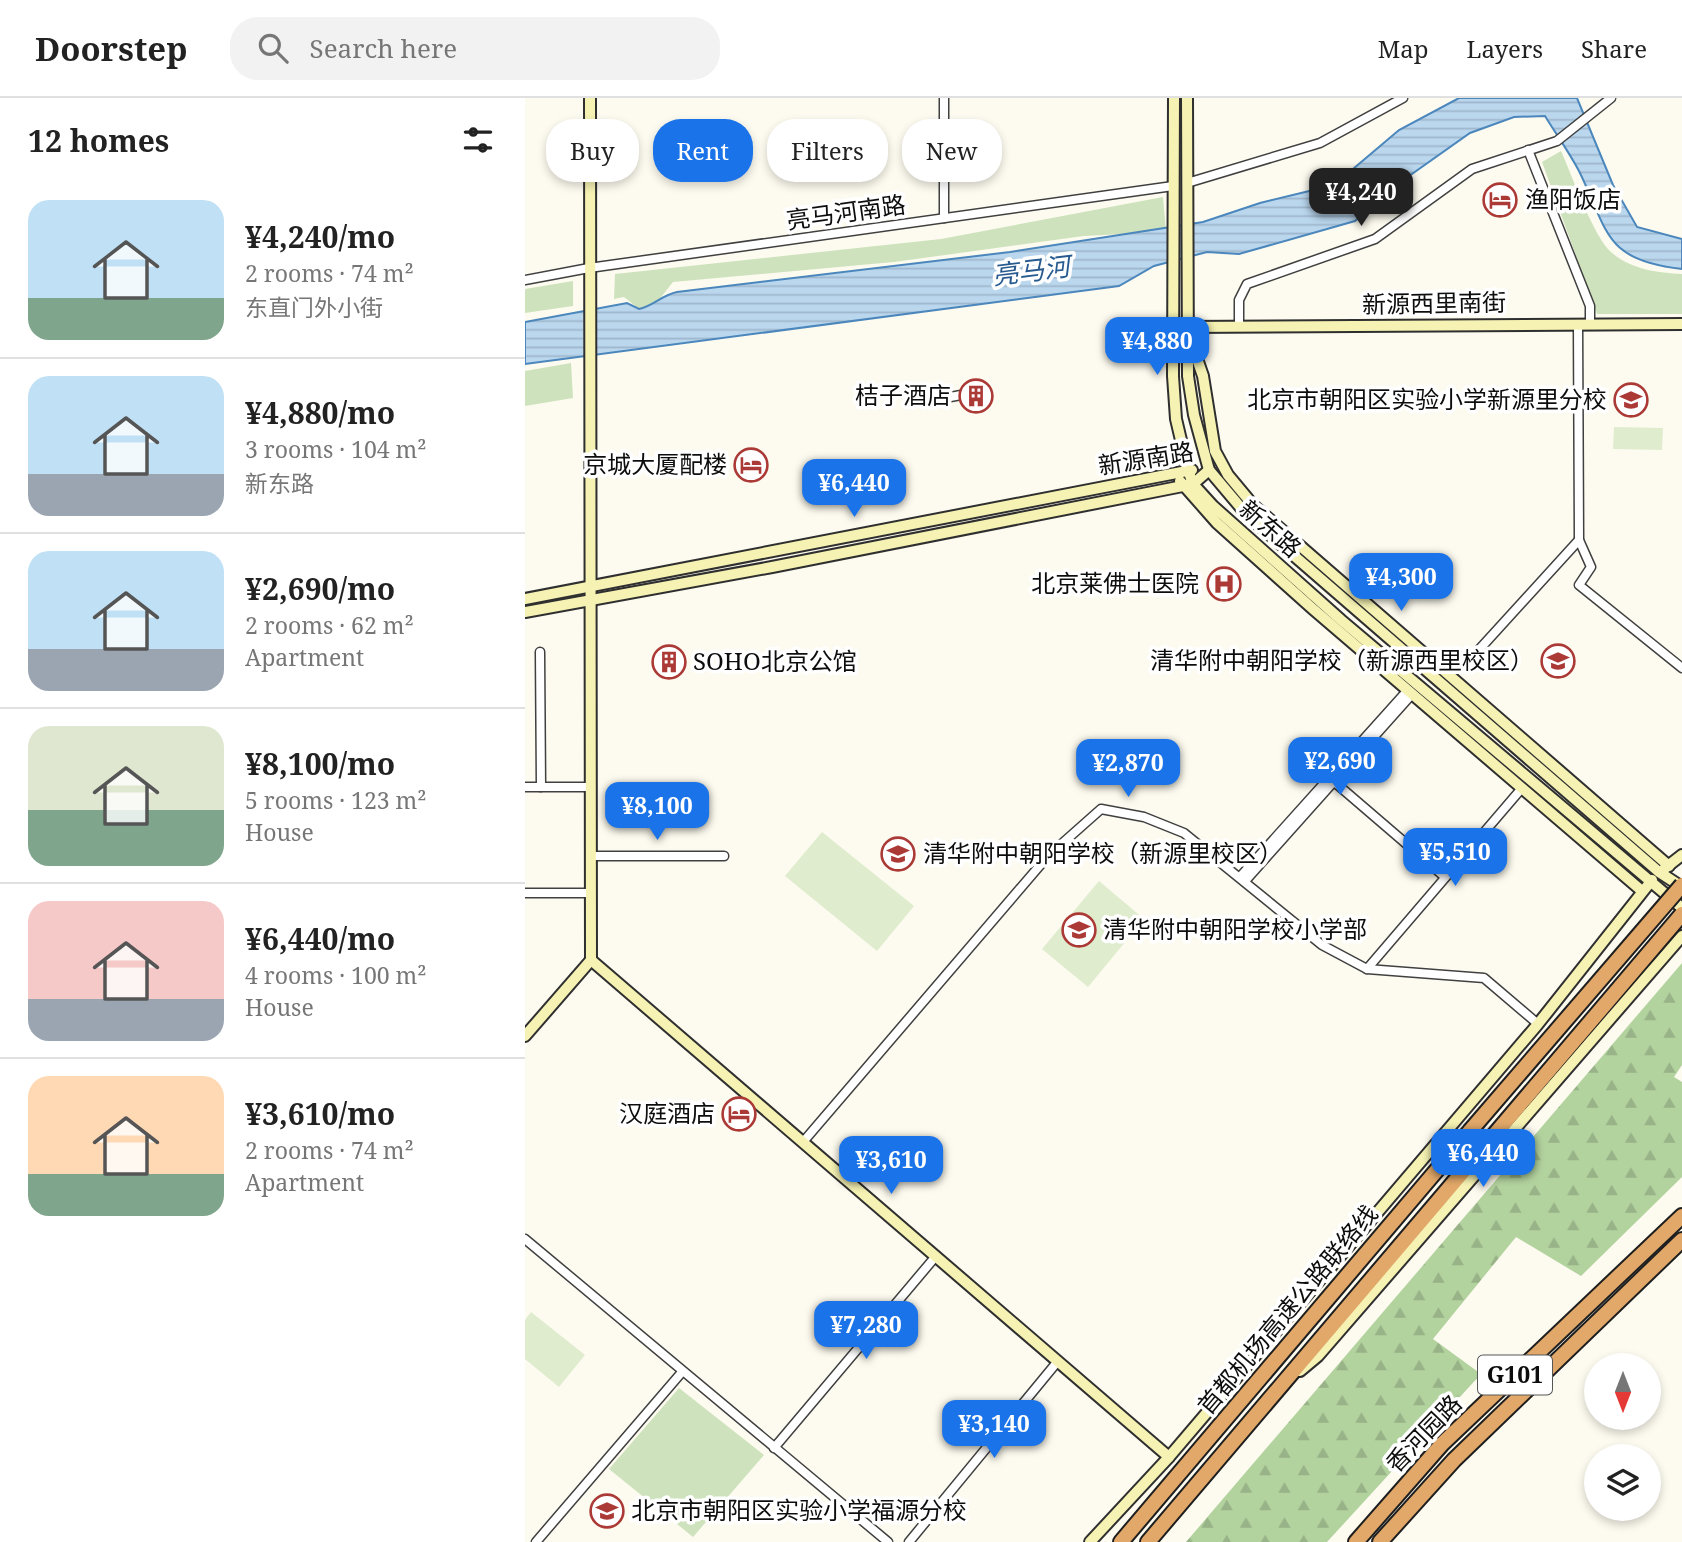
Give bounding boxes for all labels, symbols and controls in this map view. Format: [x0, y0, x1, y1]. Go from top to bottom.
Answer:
search box [230, 17, 720, 80]
text: Doorstep [35, 26, 188, 71]
icon: search [254, 29, 292, 67]
text: Search here [310, 30, 457, 66]
text: Map [1378, 32, 1429, 65]
text: Layers [1467, 32, 1543, 65]
text: Share [1581, 32, 1647, 65]
chip: Buy [546, 119, 639, 182]
chip: Rent [653, 119, 753, 182]
chip: Filters [767, 119, 888, 182]
chip: New [902, 119, 1002, 182]
text: 12 homes [28, 120, 169, 161]
icon: filters [459, 121, 497, 159]
pin: ¥4,240 [1304, 169, 1418, 228]
text: ¥4,240 [1325, 175, 1397, 207]
hotel icon: 渔阳饭店 [1481, 181, 1519, 219]
place label: 渔阳饭店 [1525, 182, 1621, 215]
street label: 亮马河南路 [784, 187, 908, 236]
text: ¥4,240/mo [245, 216, 395, 257]
icon: home [84, 228, 168, 312]
water label: 亮马河 [990, 247, 1077, 293]
text: 2 rooms · 74 m² [245, 257, 414, 289]
street label: 新源西里南街 [1362, 285, 1506, 320]
text: 东直门外小街 [245, 291, 383, 323]
pin: ¥4,880 [1100, 317, 1214, 377]
text: ¥4,880 [1121, 324, 1193, 356]
building icon: 桔子酒店 [957, 377, 995, 415]
place label: 桔子酒店 [855, 378, 951, 411]
school or university icon: 北京市朝阳区实验小学新源里分校 [1612, 381, 1650, 419]
place label: 北京市朝阳区实验小学新源里分校 [1247, 382, 1607, 415]
text: ¥4,880/mo [245, 392, 395, 433]
icon: home [84, 404, 168, 488]
text: 3 rooms · 104 m² [245, 433, 427, 465]
street label: 新源南路 [1096, 434, 1196, 481]
hotel icon: 京城大厦配楼 [732, 446, 770, 484]
place label: 京城大厦配楼 [583, 447, 727, 480]
pin: ¥6,440 [797, 460, 911, 519]
text: ¥6,440 [818, 466, 890, 498]
text: 新东路 [245, 467, 314, 499]
street label: 新东路 [1233, 492, 1309, 564]
pin: ¥4,300 [1344, 554, 1458, 613]
text: ¥4,300 [1365, 560, 1437, 592]
hospital icon: 北京莱佛士医院 [1205, 565, 1243, 603]
place label: 北京莱佛士医院 [1031, 566, 1199, 599]
text: ¥2,690/mo [245, 568, 395, 609]
icon: home [84, 579, 168, 663]
text: 2 rooms · 62 m² [245, 609, 414, 641]
text: Apartment [245, 641, 364, 673]
school or university icon: 清华附中朝阳学校（新源西里校区） [1539, 642, 1577, 680]
building icon: SOHO北京公馆 [650, 643, 688, 681]
place label: 清华附中朝阳学校（新源西里校区） [1150, 643, 1534, 676]
place label: SOHO北京公馆 [693, 644, 857, 677]
pin: ¥2,690 [1283, 738, 1397, 797]
pin: ¥2,870 [1071, 740, 1185, 799]
text: ¥8,100/mo [245, 743, 395, 784]
text: ¥2,690 [1304, 744, 1376, 776]
text: ¥2,870 [1092, 746, 1164, 778]
icon: home [84, 754, 168, 838]
pin: ¥8,100 [600, 782, 714, 842]
text: 5 rooms · 123 m² [245, 784, 427, 816]
text: ¥8,100 [621, 789, 693, 821]
text: House [245, 816, 314, 848]
pin: ¥5,510 [1398, 828, 1512, 888]
school or university icon: 清华附中朝阳学校（新源里校区） [879, 835, 917, 873]
text: ¥5,510 [1419, 835, 1491, 867]
place label: 清华附中朝阳学校（新源里校区） [923, 836, 1283, 869]
school or university icon: 清华附中朝阳学校小学部 [1060, 911, 1098, 949]
place label: 清华附中朝阳学校小学部 [1103, 912, 1367, 945]
text: ¥6,440/mo [245, 918, 395, 959]
icon: home [84, 929, 168, 1013]
text: 4 rooms · 100 m² [245, 959, 427, 991]
text: House [245, 991, 314, 1023]
text: ¥3,610/mo [245, 1093, 395, 1134]
hotel icon: 汉庭酒店 [720, 1095, 758, 1133]
place label: 汉庭酒店 [619, 1096, 715, 1129]
icon: home [84, 1104, 168, 1188]
pin: ¥6,440 [1426, 1130, 1540, 1189]
text: 2 rooms · 74 m² [245, 1134, 414, 1166]
pin: ¥3,610 [834, 1136, 948, 1196]
text: ¥6,440 [1447, 1136, 1519, 1168]
text: ¥3,610 [855, 1143, 927, 1175]
text: Apartment [245, 1166, 364, 1198]
street label: 首都机场高速公路联络线 [1189, 1197, 1384, 1421]
pin: ¥7,280 [809, 1302, 923, 1361]
text: ¥7,280 [830, 1308, 902, 1340]
north arrow [1584, 1353, 1661, 1430]
map controls [1584, 1353, 1661, 1521]
road number: G101 [1478, 1356, 1552, 1394]
street label: 香河园路 [1378, 1387, 1468, 1479]
pin: ¥3,140 [937, 1400, 1051, 1460]
text: ¥3,140 [958, 1407, 1030, 1439]
button: layers [1584, 1444, 1661, 1521]
school or university icon: 北京市朝阳区实验小学福源分校 [588, 1492, 626, 1530]
place label: 北京市朝阳区实验小学福源分校 [631, 1493, 967, 1526]

